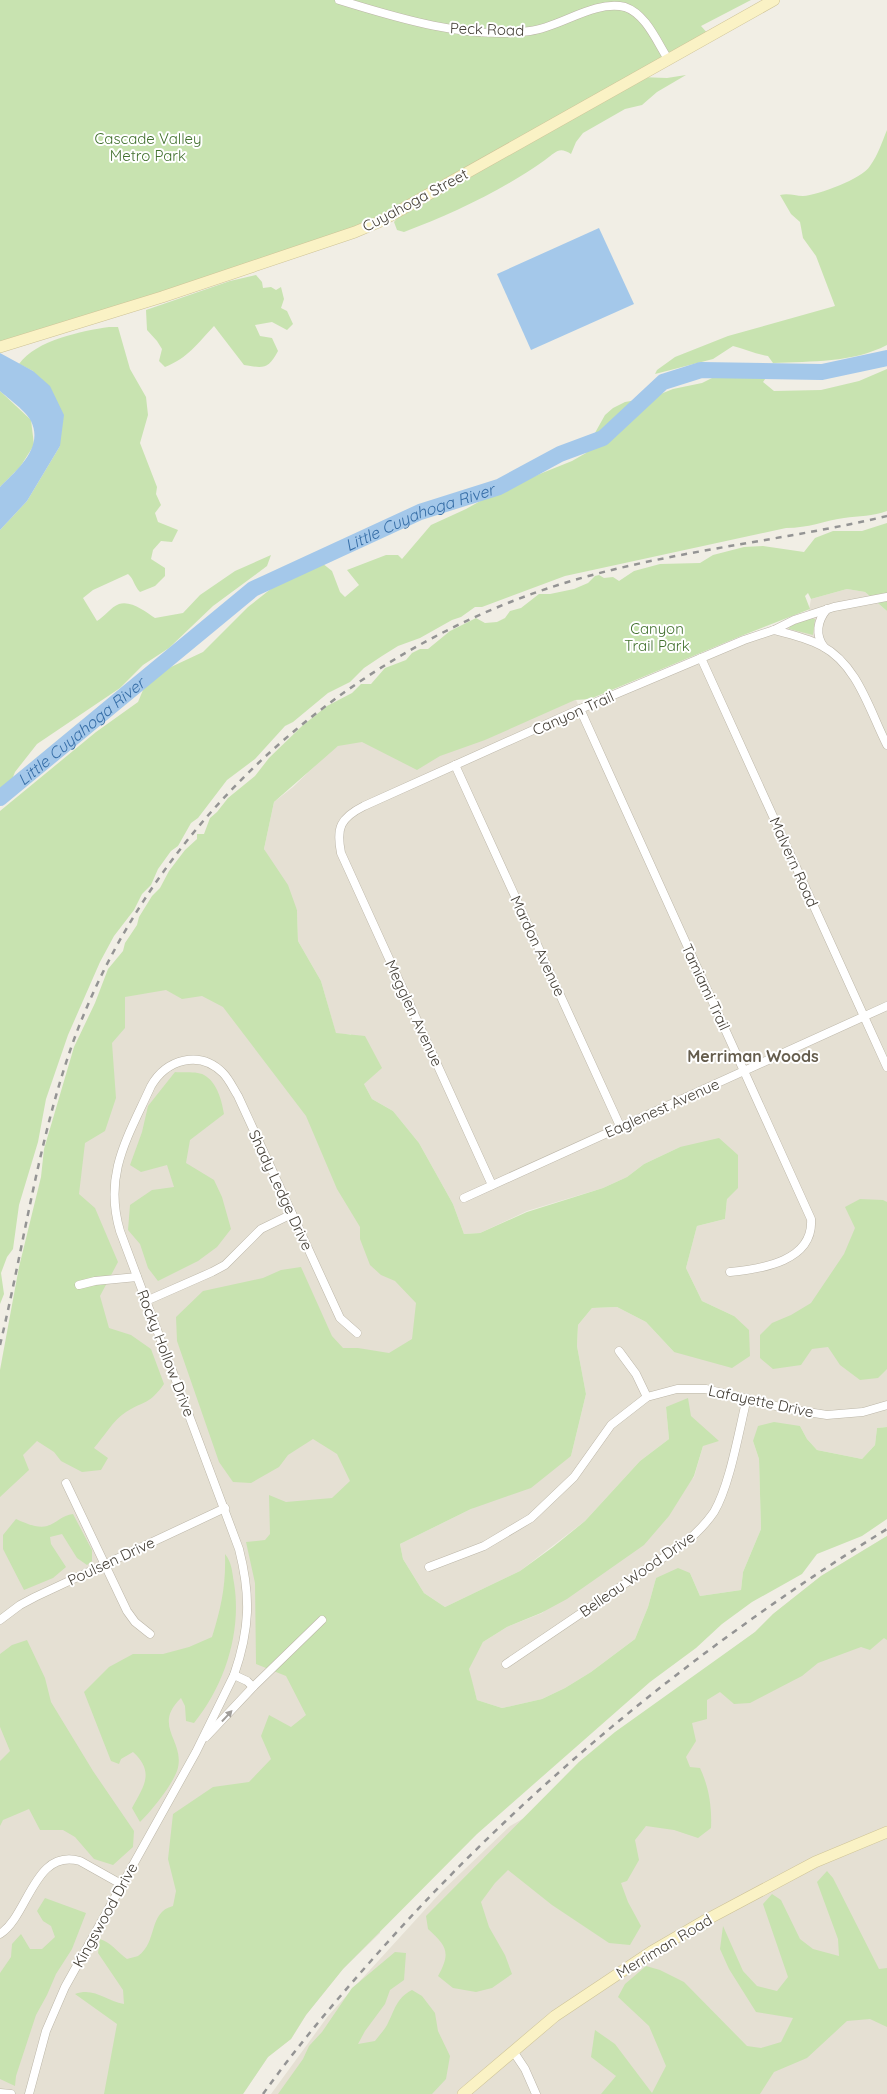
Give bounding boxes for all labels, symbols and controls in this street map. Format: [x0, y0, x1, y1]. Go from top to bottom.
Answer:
street label: Peck Road [450, 18, 524, 40]
park label: Cascade Valley Metro Park [95, 129, 201, 165]
street label: Cuyahoga Street [359, 164, 471, 236]
water label: Little Cuyahoga River [342, 479, 498, 555]
park label: Canyon Trail Park [624, 619, 690, 655]
water label: Little Cuyahoga River [13, 672, 150, 789]
street label: Canyon Trail [529, 687, 617, 739]
street label: Malvern Road [766, 814, 822, 910]
street label: Mardon Avenue [506, 893, 570, 999]
street label: Tamiami Trail [678, 941, 734, 1033]
street label: Megglen Avenue [381, 957, 447, 1069]
district label: Merriman Woods [687, 1046, 819, 1066]
street label: Eaglenest Avenue [602, 1074, 722, 1142]
street label: Shady Ledge Drive [245, 1127, 317, 1253]
street label: Rocky Hollow Drive [133, 1287, 199, 1419]
street label: Lafayette Drive [707, 1381, 815, 1421]
street label: Belleau Wood Drive [576, 1527, 698, 1621]
street label: Poulsen Drive [64, 1532, 158, 1590]
one-way arrow [221, 1710, 233, 1722]
street label: Kingswood Drive [68, 1859, 142, 1971]
street label: Merriman Road [613, 1910, 715, 1982]

